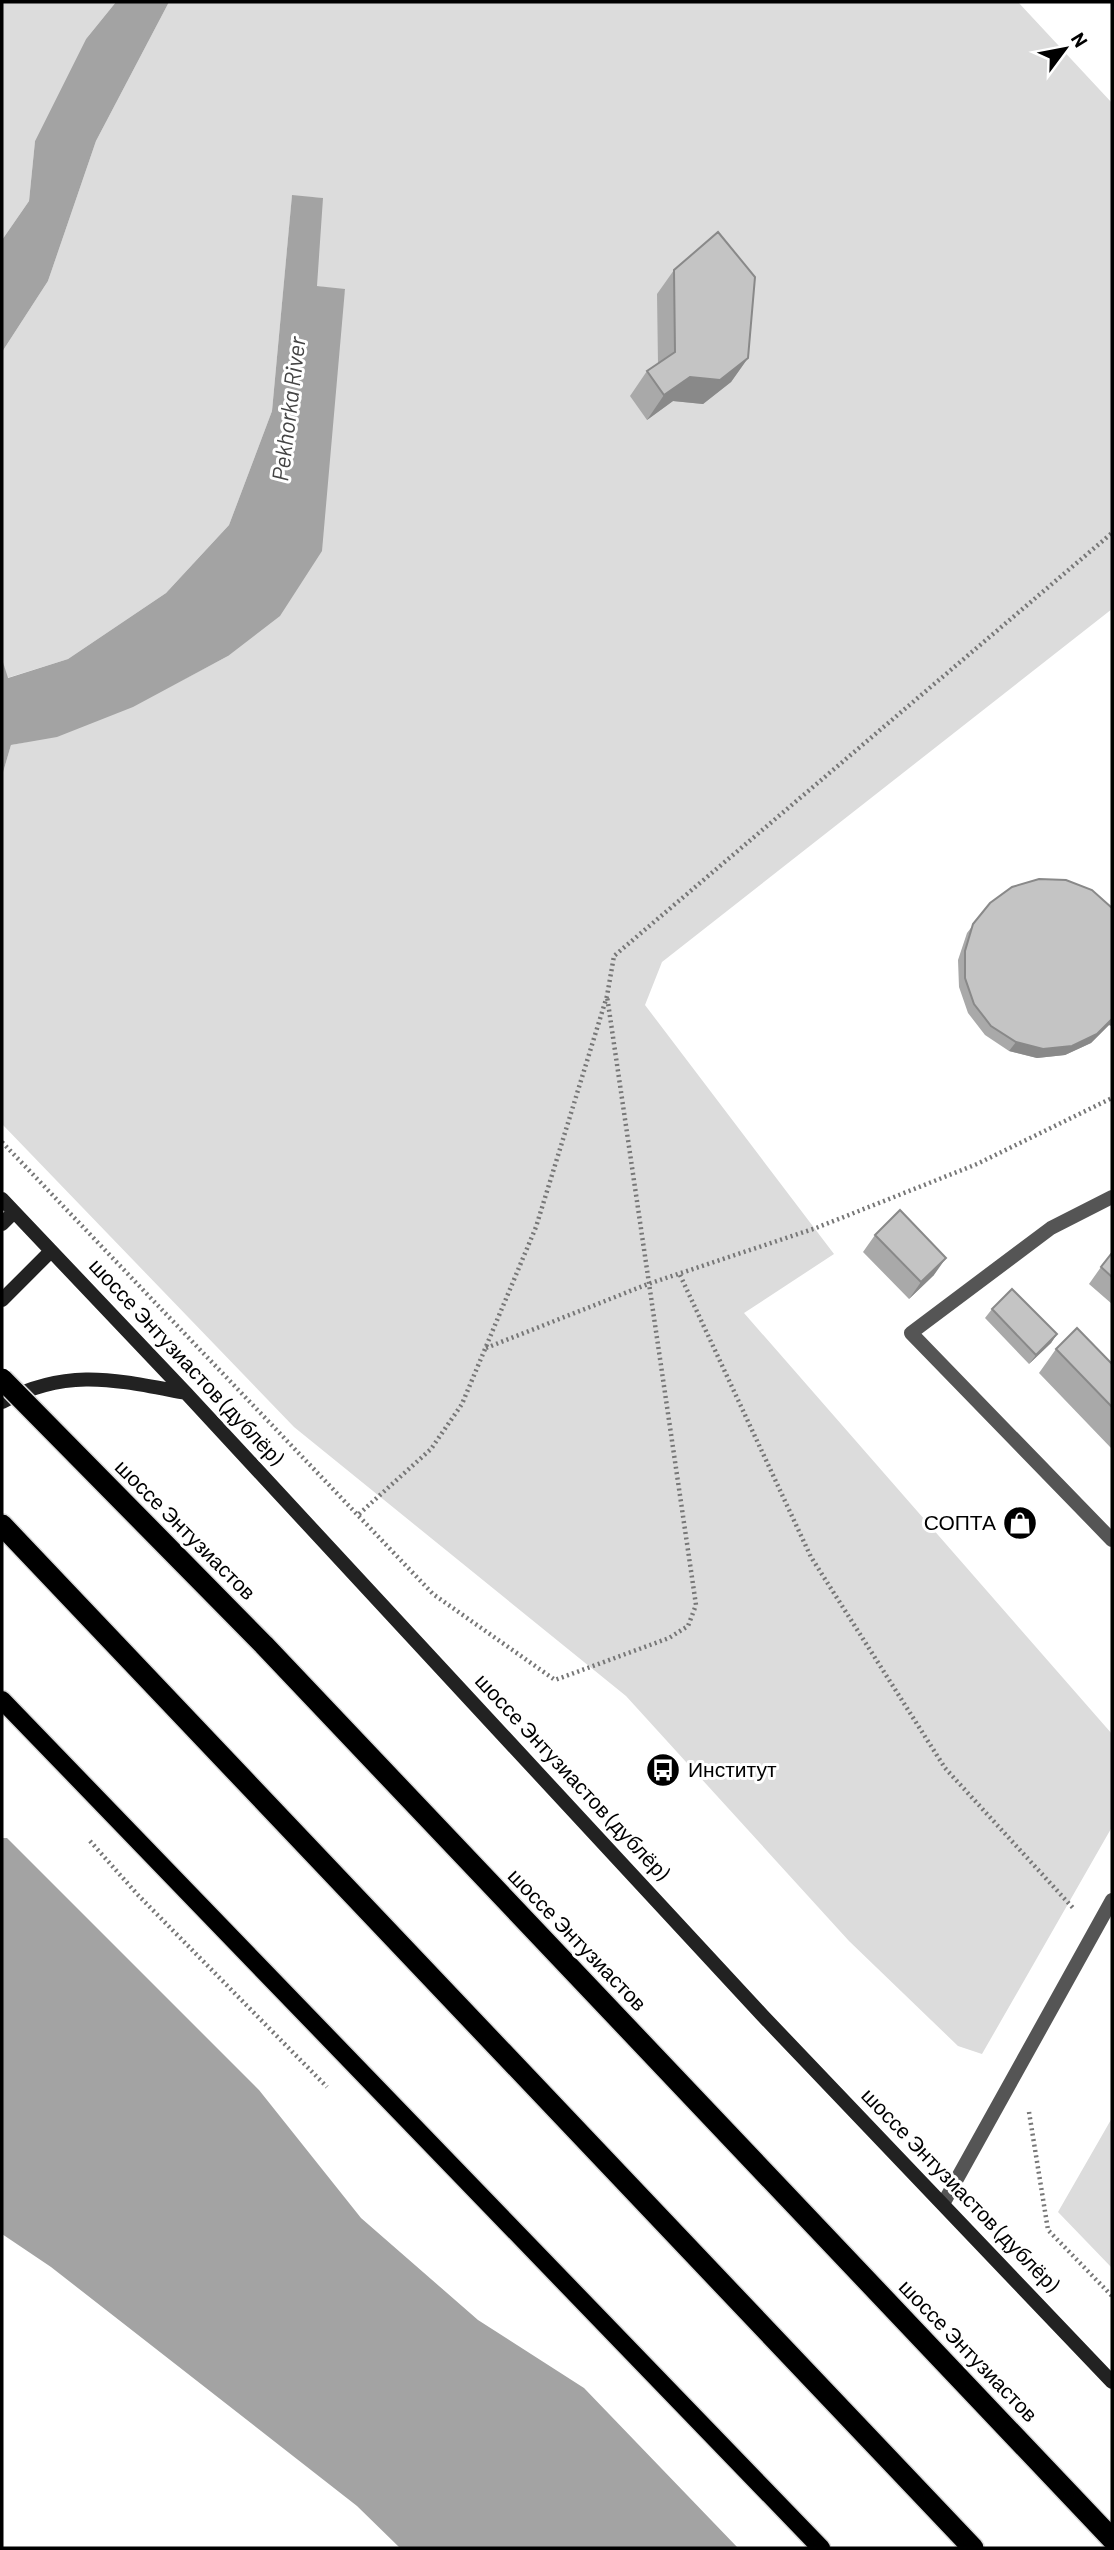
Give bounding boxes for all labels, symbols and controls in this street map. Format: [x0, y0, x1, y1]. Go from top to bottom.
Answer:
north arrow [1030, 14, 1100, 84]
text: N [1067, 28, 1093, 51]
water label: Pekhorka River [265, 334, 311, 483]
street label: шоссе Энтузиастов (дублёр) [85, 1253, 290, 1470]
street label: шоссе Энтузиастов [111, 1454, 261, 1604]
shop icon: СОПТА [1001, 1504, 1039, 1542]
place label: СОПТА [924, 1509, 996, 1534]
street label: шоссе Энтузиастов (дублёр) [471, 1668, 676, 1885]
bus stop icon: Институт [644, 1751, 682, 1789]
place label: Институт [688, 1756, 777, 1781]
street label: шоссе Энтузиастов [504, 1863, 652, 2015]
street label: шоссе Энтузиастов (дублёр) [857, 2082, 1065, 2296]
street label: шоссе Энтузиастов [895, 2274, 1043, 2426]

